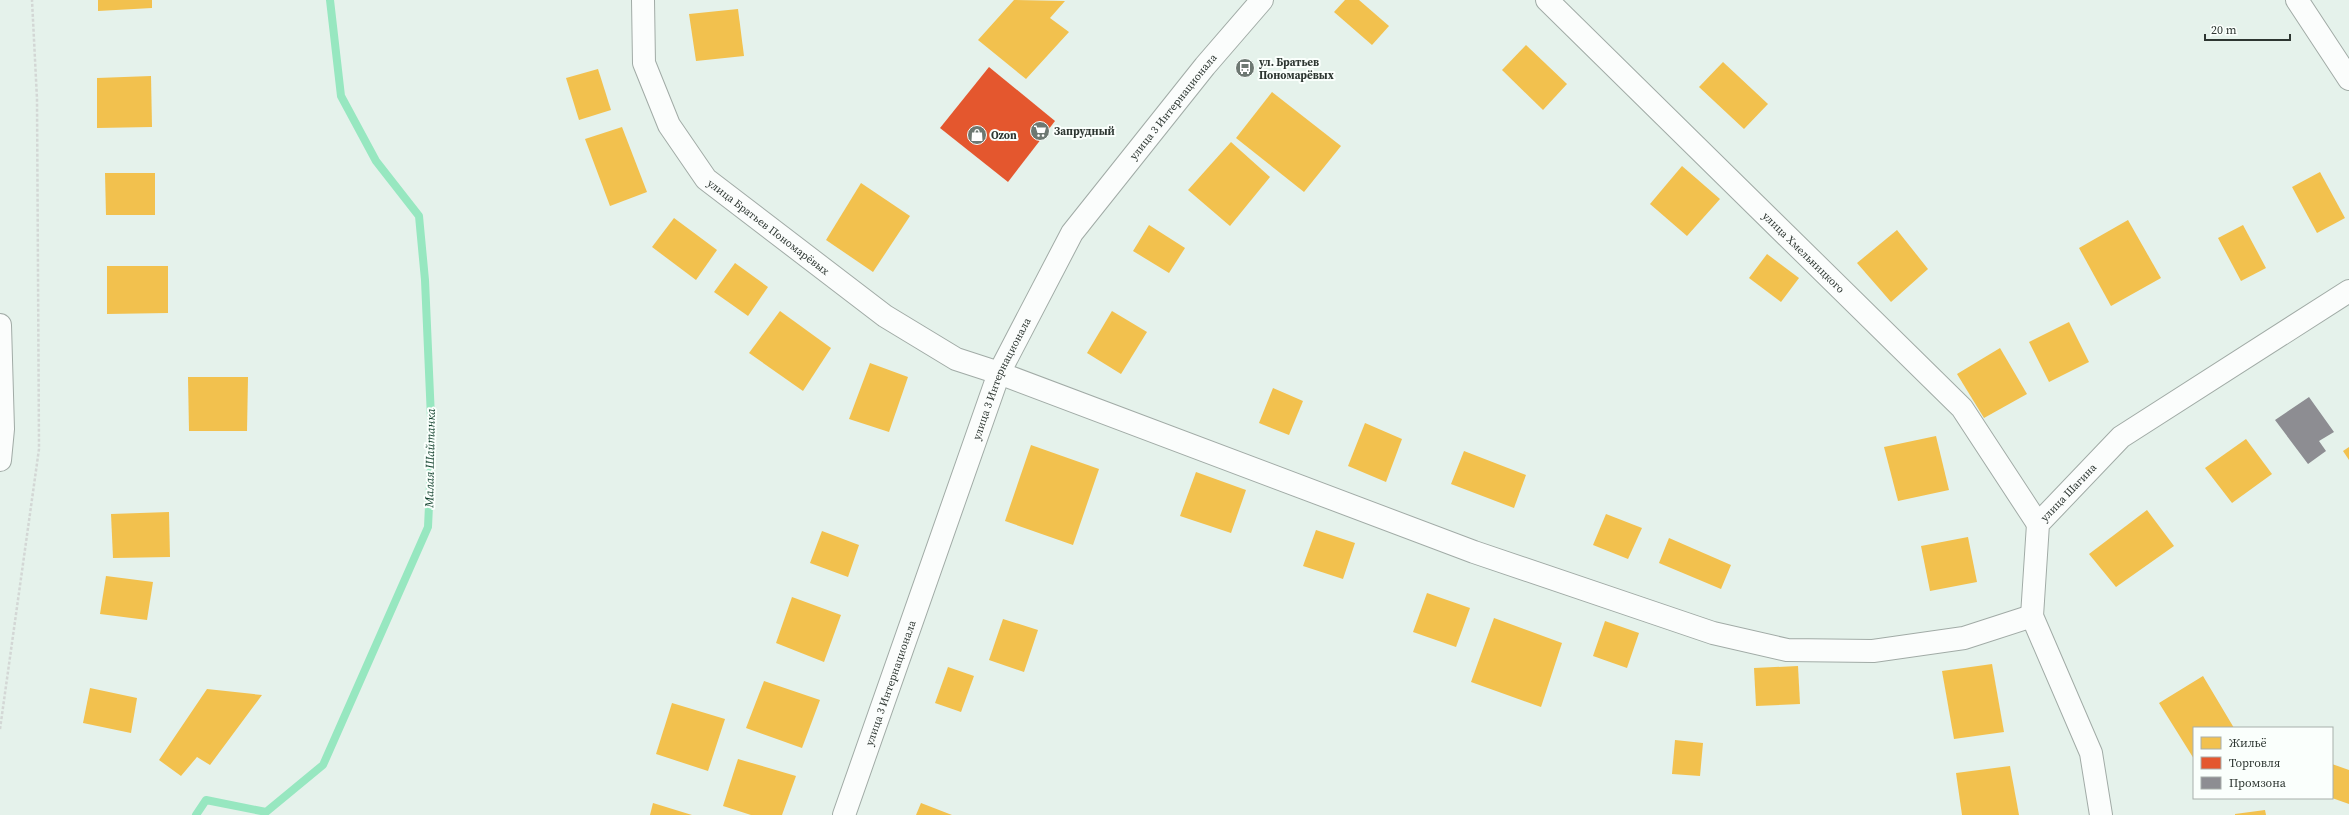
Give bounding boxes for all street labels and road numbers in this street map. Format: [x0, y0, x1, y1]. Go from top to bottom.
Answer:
street label: улица 3 Интернационала [1126, 50, 1220, 163]
street label: улица Братьев Пономарёвых [704, 175, 833, 278]
street label: улица Хмельницкого [1759, 209, 1848, 296]
street label: улица 3 Интернационала [969, 315, 1034, 442]
street label: улица Шагина [2037, 460, 2100, 525]
street label: улица 3 Интернационала [861, 618, 919, 748]

